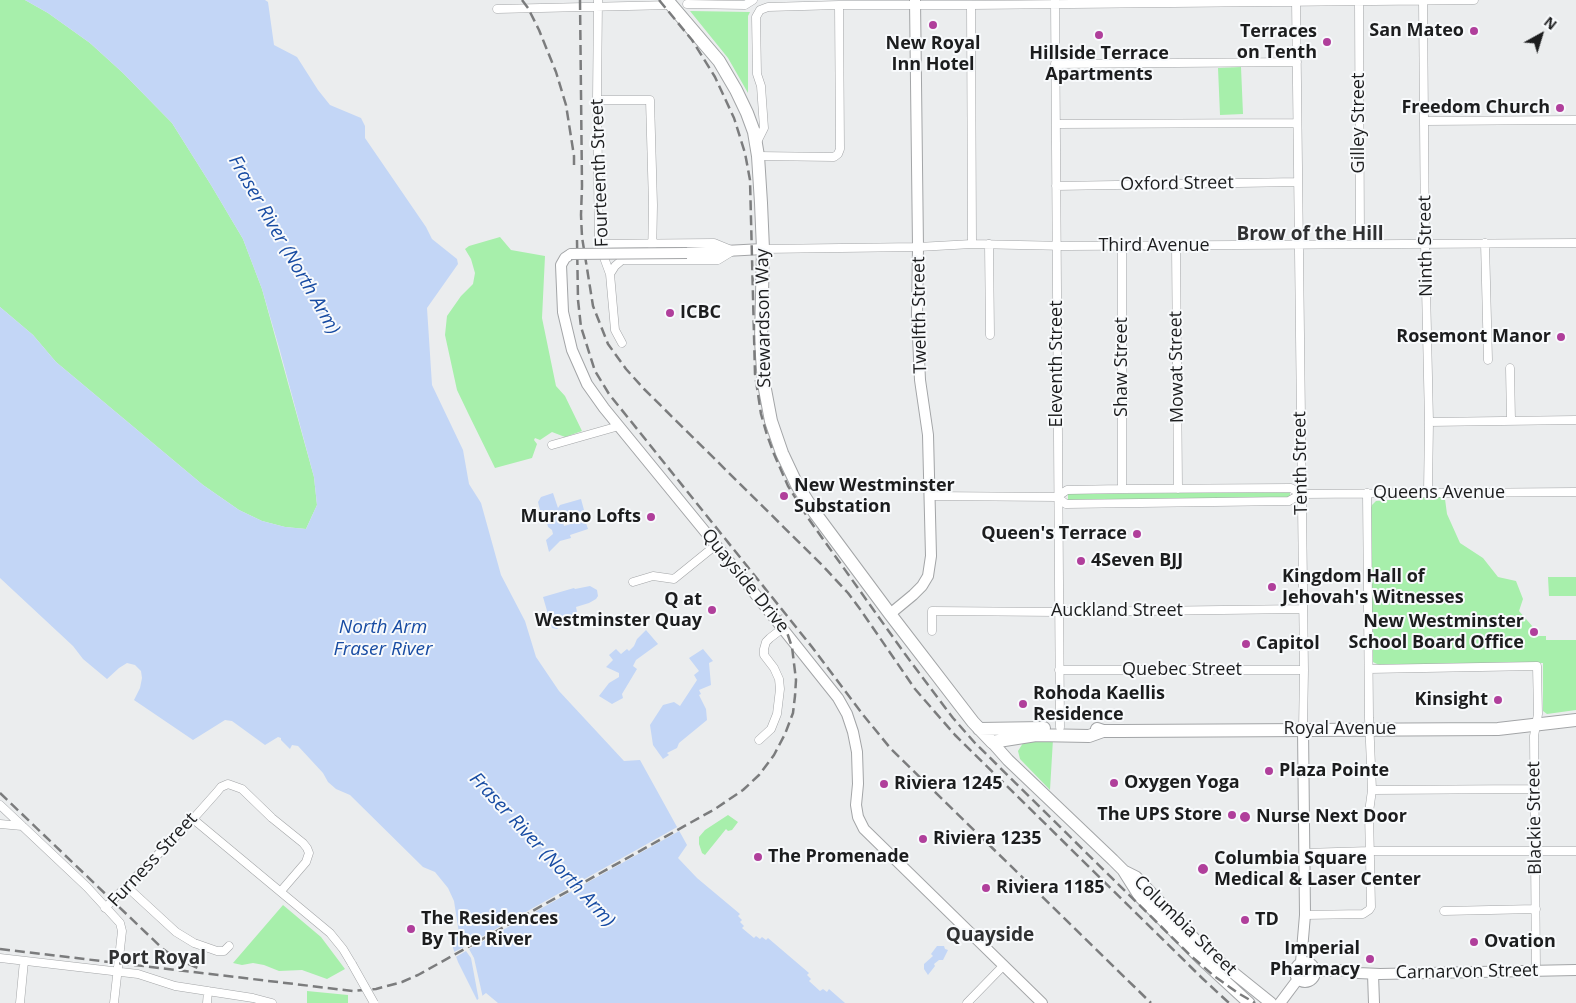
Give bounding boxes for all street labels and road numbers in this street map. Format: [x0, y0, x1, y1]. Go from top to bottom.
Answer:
street label: Gilley Street [1348, 73, 1370, 173]
street label: Fourteenth Street [587, 98, 613, 248]
street label: Oxford Street [1120, 172, 1234, 196]
street label: Ninth Street [1414, 195, 1438, 297]
street label: Third Avenue [1098, 235, 1210, 257]
street label: Stewardson Way [752, 248, 776, 388]
street label: Twelfth Street [908, 256, 932, 374]
street label: Eleventh Street [1046, 300, 1068, 428]
street label: Mowat Street [1165, 311, 1189, 423]
street label: Shaw Street [1111, 317, 1133, 417]
street label: Tenth Street [1289, 411, 1313, 515]
street label: Queens Avenue [1373, 482, 1505, 504]
street label: Quayside Drive [697, 525, 793, 637]
street label: Auckland Street [1051, 600, 1183, 622]
street label: Quebec Street [1122, 659, 1242, 681]
street label: Royal Avenue [1284, 718, 1396, 740]
street label: Blackie Street [1523, 761, 1547, 875]
street label: Furness Street [104, 808, 202, 912]
street label: Columbia Street [1129, 871, 1241, 981]
street label: Carnarvon Street [1395, 960, 1539, 984]

